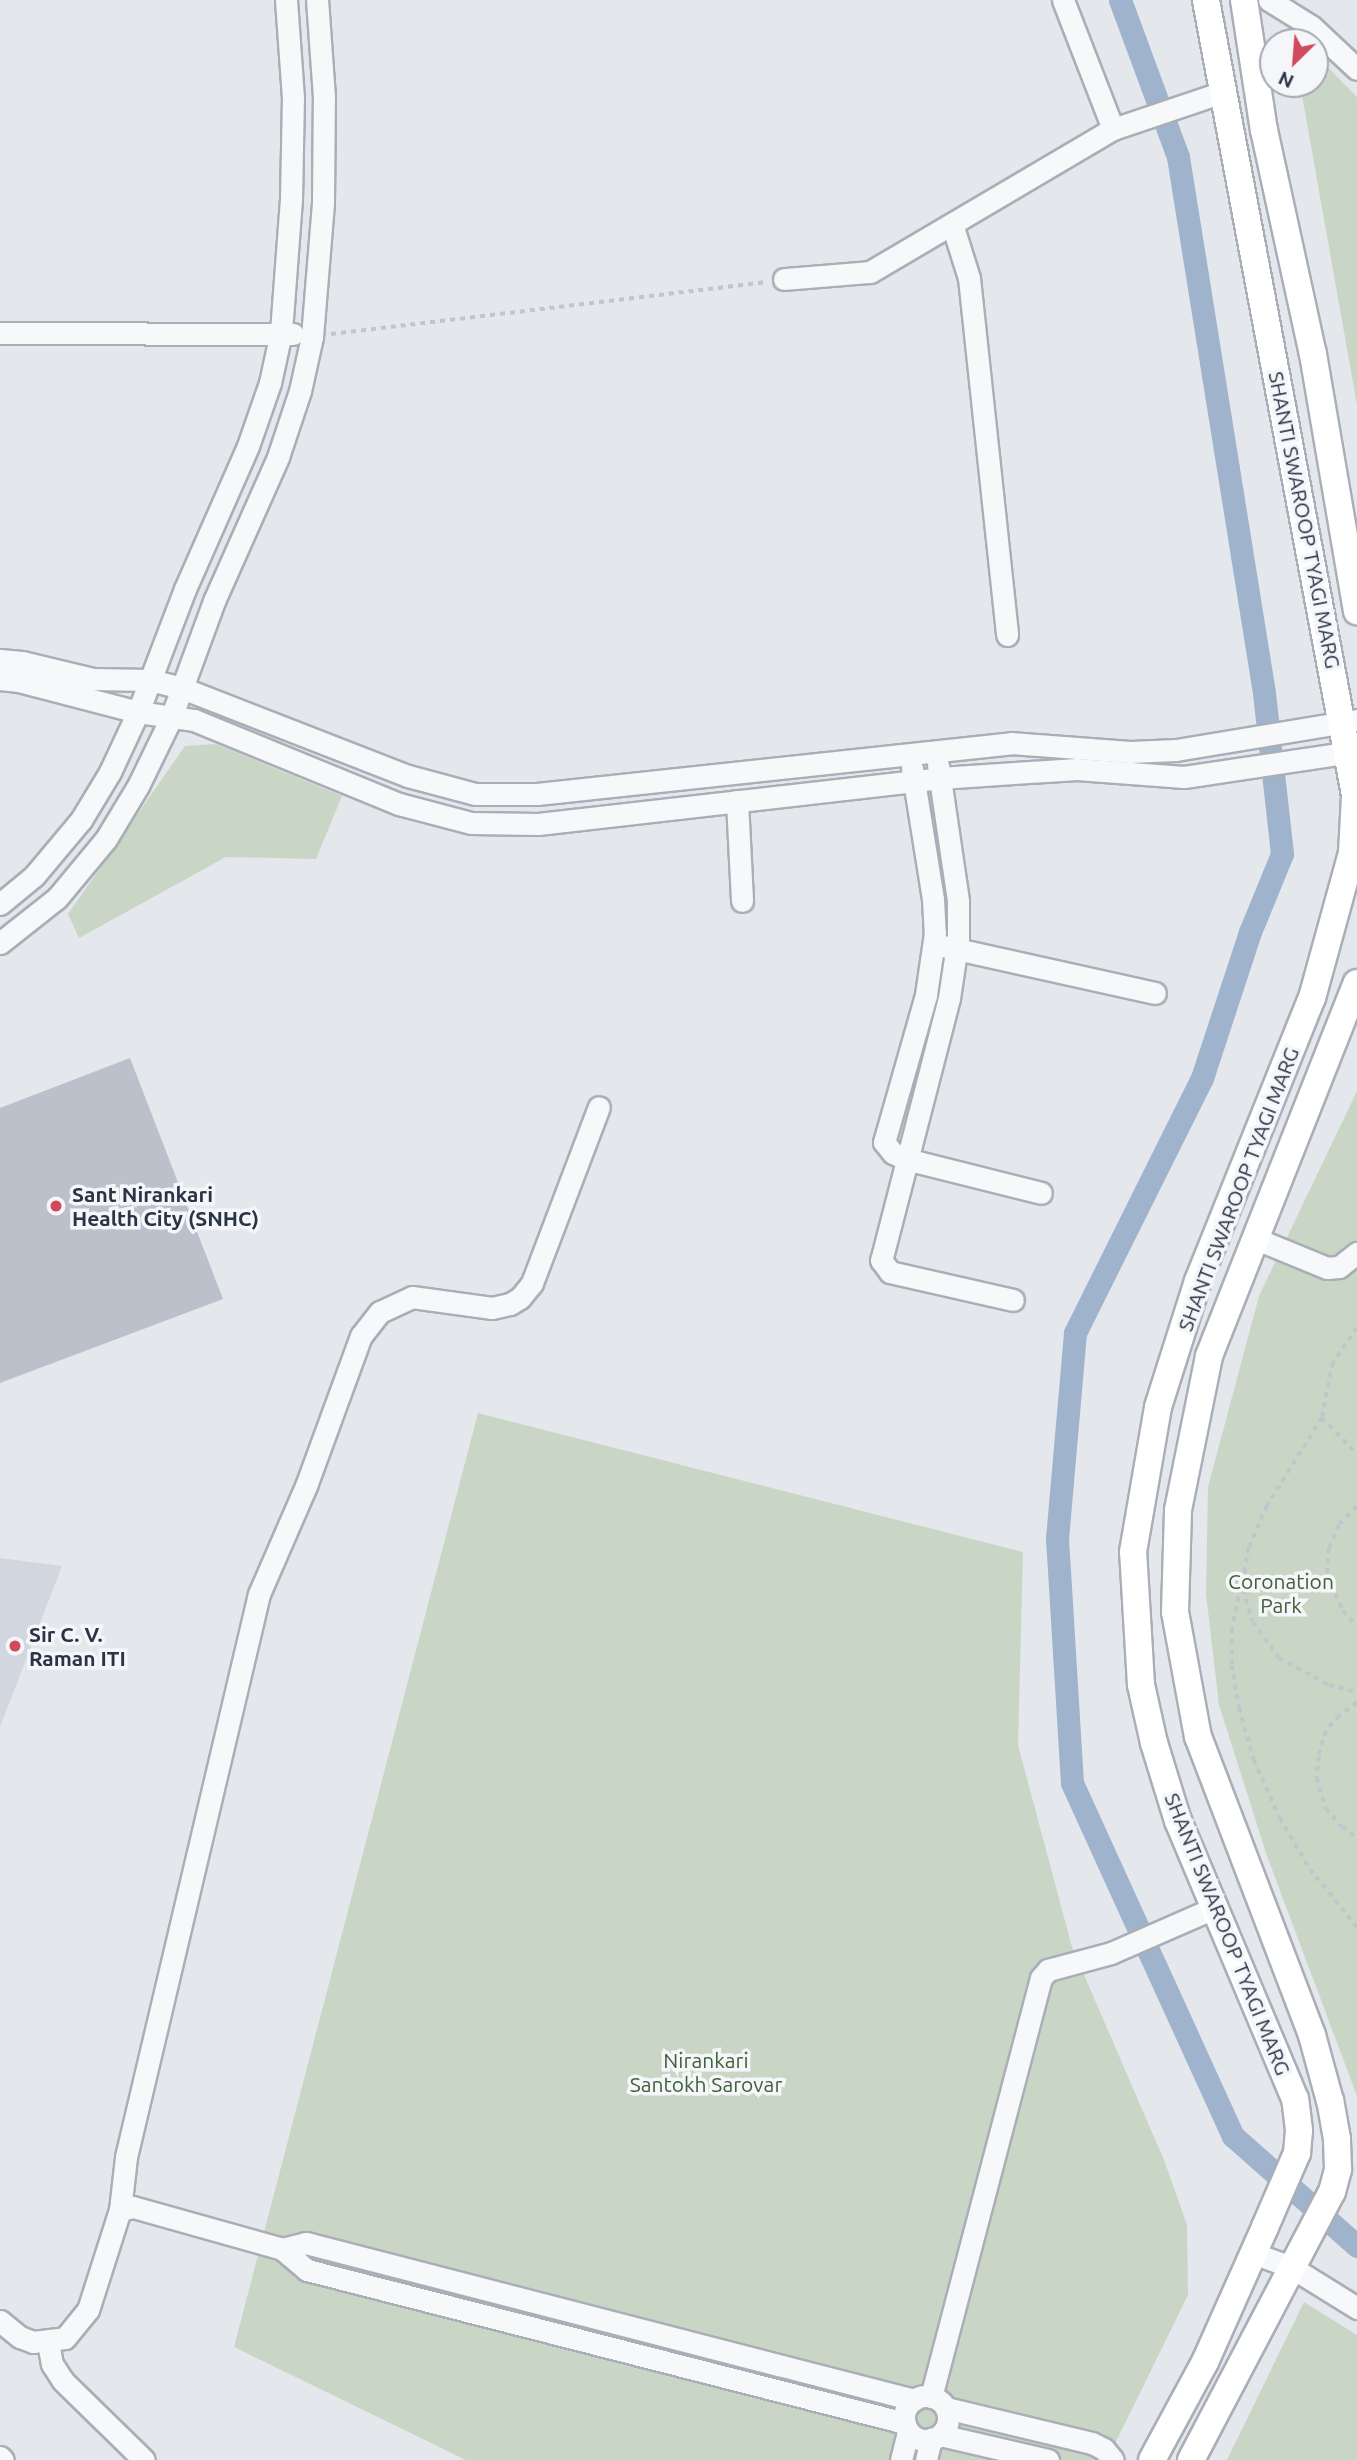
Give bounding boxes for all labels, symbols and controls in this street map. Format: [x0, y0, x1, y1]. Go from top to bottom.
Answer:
north arrow [1259, 28, 1329, 98]
text: N [1275, 67, 1297, 93]
street label: SHANTI SWAROOP TYAGI MARG [1264, 369, 1346, 671]
street label: SHANTI SWAROOP TYAGI MARG [1172, 1043, 1304, 1335]
place label: Sant Nirankari Health City (SNHC) [72, 1181, 259, 1231]
marker: Sant Nirankari Health City (SNHC) [46, 1196, 66, 1216]
park label: Coronation Park [1228, 1568, 1334, 1618]
place label: Sir C. V. Raman ITI [29, 1621, 126, 1671]
marker: Sir C. V. Raman ITI [7, 1638, 23, 1654]
street label: SHANTI SWAROOP TYAGI MARG [1160, 1789, 1296, 2079]
park label: Nirankari Santokh Sarovar [630, 2047, 782, 2097]

